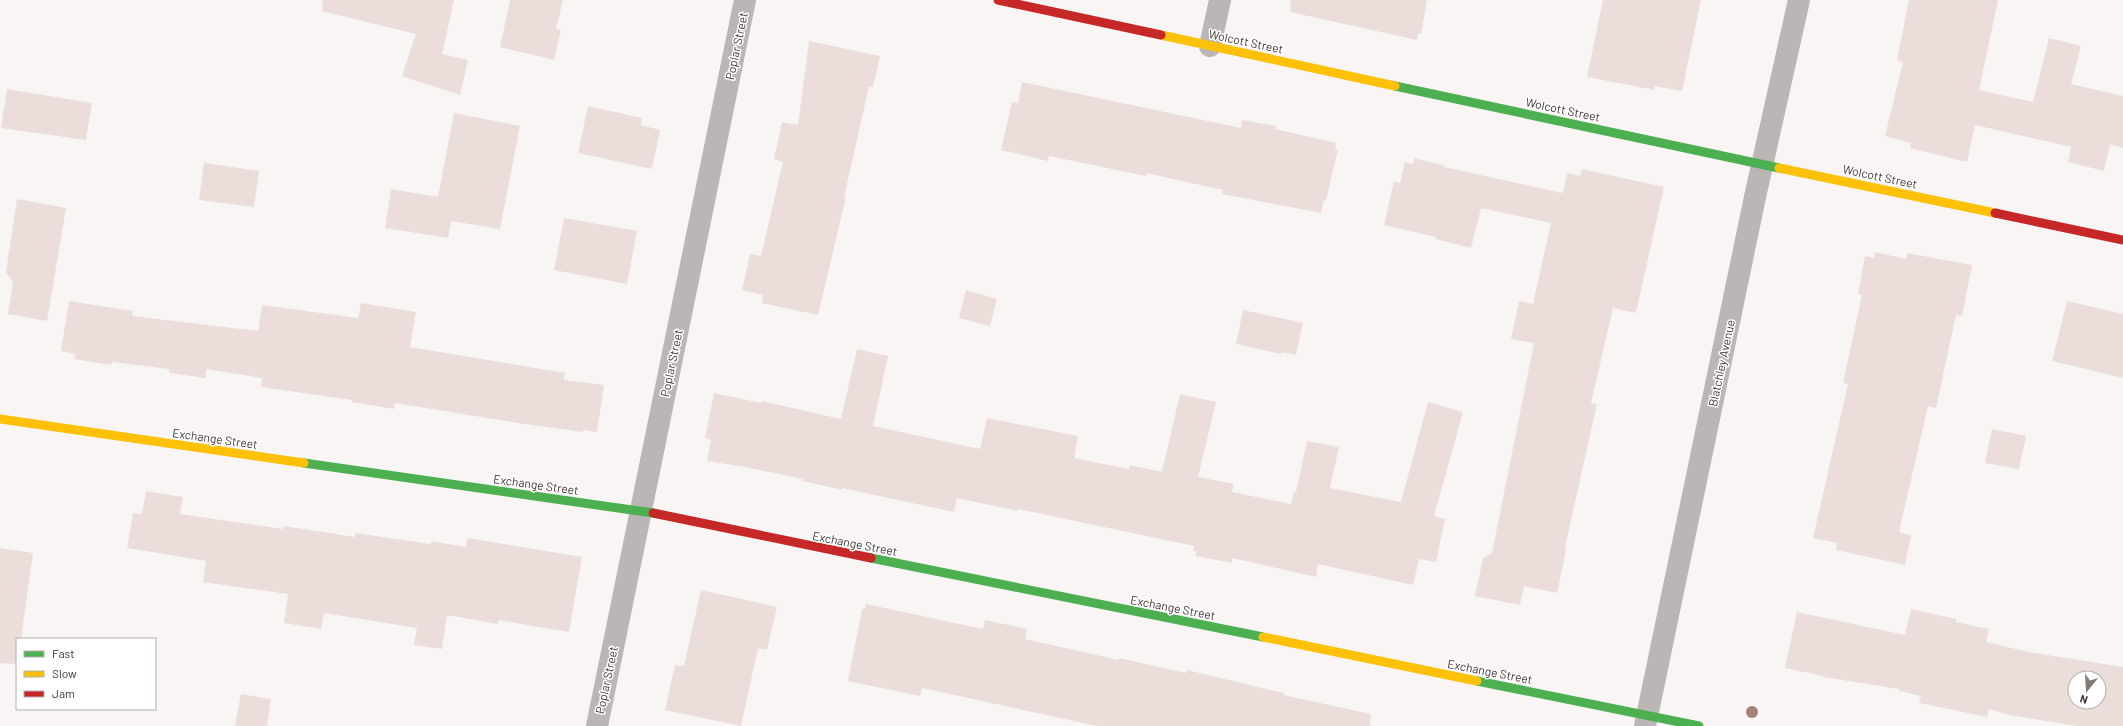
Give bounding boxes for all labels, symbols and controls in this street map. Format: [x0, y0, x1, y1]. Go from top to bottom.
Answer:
street label: Poplar Street [722, 11, 750, 81]
street label: Wolcott Street [1207, 26, 1285, 56]
street label: Wolcott Street [1524, 94, 1602, 124]
street label: Wolcott Street [1841, 161, 1919, 191]
street label: Blatchley Avenue [1705, 318, 1737, 408]
street label: Poplar Street [657, 328, 685, 398]
street label: Exchange Street [171, 425, 259, 451]
street label: Exchange Street [492, 471, 580, 497]
street label: Exchange Street [811, 528, 899, 558]
street label: Exchange Street [1129, 592, 1217, 622]
legend [16, 638, 156, 710]
street label: Poplar Street [592, 645, 620, 715]
text: Fast [52, 646, 75, 660]
street label: Exchange Street [1446, 656, 1534, 686]
text: Slow [52, 666, 77, 680]
north arrow [2067, 670, 2107, 710]
text: Jam [52, 686, 75, 700]
text: N [2078, 693, 2089, 707]

